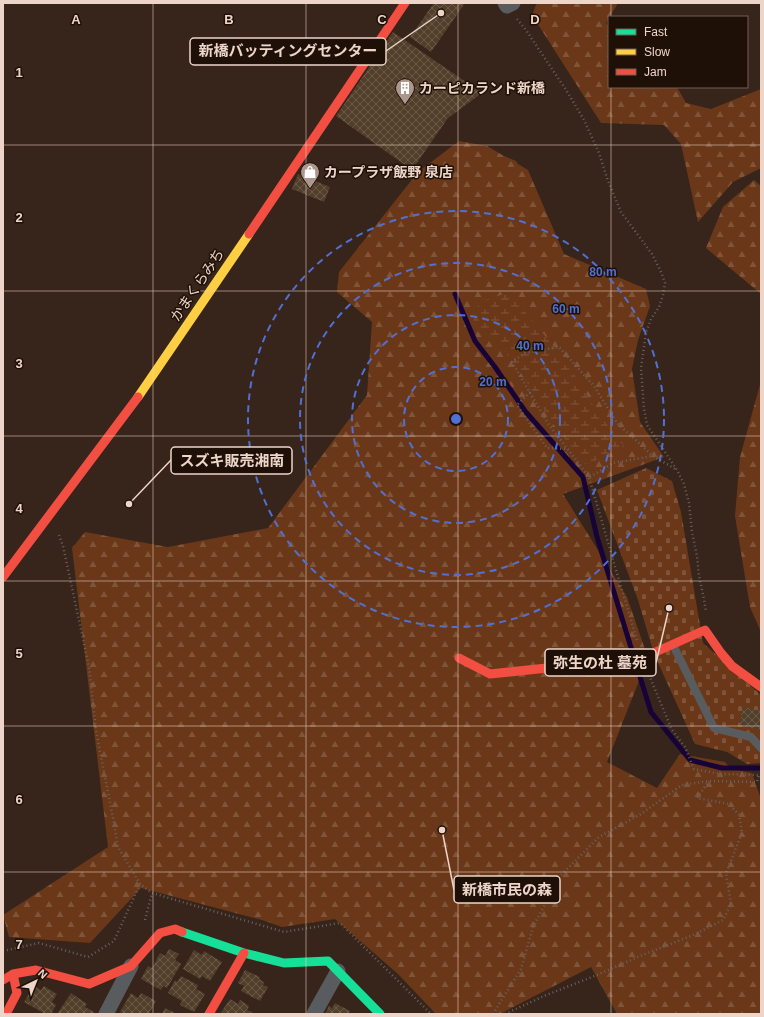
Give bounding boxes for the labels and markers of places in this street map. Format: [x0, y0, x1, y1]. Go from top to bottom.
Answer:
callout: 新橋バッティングセンター [190, 38, 386, 65]
building icon: カーピカランド新橋 [394, 77, 416, 105]
place label: カーピカランド新橋 [419, 80, 545, 96]
shop icon: カープラザ飯野 泉店 [299, 161, 321, 189]
place label: カープラザ飯野 泉店 [324, 164, 453, 180]
centre of rings [449, 412, 463, 426]
callout: スズキ販売湘南 [171, 447, 292, 474]
callout: 弥生の杜 墓苑 [545, 649, 656, 676]
callout: 新橋市民の森 [454, 876, 560, 903]

